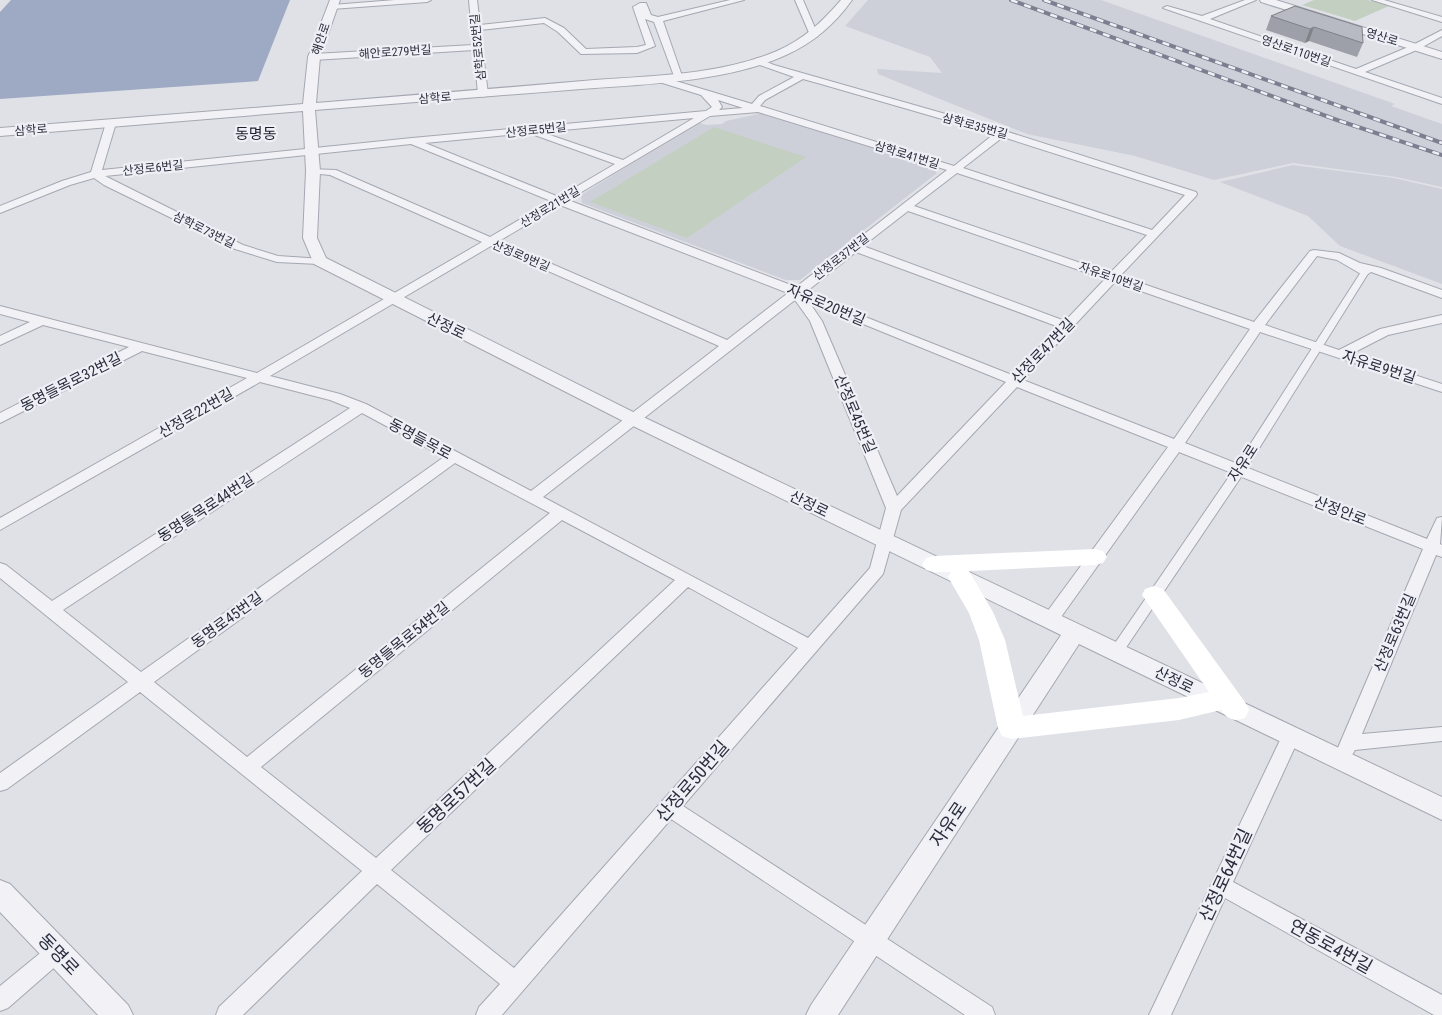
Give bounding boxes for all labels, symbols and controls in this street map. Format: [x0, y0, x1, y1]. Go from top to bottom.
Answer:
street label: 삼학로52번길 [468, 13, 488, 81]
street label: 해안로 [309, 21, 333, 57]
street label: 영산로 [1364, 25, 1400, 49]
street label: 영산로110번길 [1259, 33, 1333, 69]
street label: 해안로279번길 [358, 42, 432, 62]
street label: 삼학로 [418, 90, 452, 106]
street label: 삼학로35번길 [941, 111, 1009, 141]
street label: 산정로5번길 [505, 120, 567, 140]
street label: 삼학로 [14, 122, 48, 138]
district label: 동명동 [235, 125, 277, 143]
street label: 삼학로41번길 [873, 139, 941, 171]
street label: 산정로6번길 [122, 158, 184, 178]
street label: 산정로21번길 [518, 184, 582, 230]
street label: 삼학로73번길 [171, 209, 237, 251]
street label: 산정로37번길 [810, 231, 872, 283]
street label: 산정로9번길 [490, 238, 552, 274]
street label: 자유로10번길 [1077, 259, 1145, 295]
street label: 자유로20번길 [784, 280, 868, 330]
street label: 산정로 [423, 309, 469, 343]
street label: 산정로47번길 [1007, 315, 1079, 387]
street label: 자유로9번길 [1340, 347, 1418, 387]
street label: 동명들목로32번길 [17, 349, 125, 415]
street label: 산정로45번길 [830, 372, 880, 456]
street label: 산정로22번길 [155, 384, 237, 442]
street label: 동명들목로 [385, 415, 455, 463]
street label: 자유로 [1224, 441, 1262, 485]
street label: 동명들목로44번길 [154, 470, 258, 546]
street label: 산정로 [786, 487, 832, 521]
street label: 산정안로 [1311, 493, 1369, 529]
street label: 동명로45번길 [188, 588, 266, 652]
street label: 산정로63번길 [1370, 591, 1420, 675]
street label: 동명들목로54번길 [355, 598, 453, 682]
street label: 산정로 [1151, 663, 1197, 697]
street label: 산정로50번길 [651, 736, 733, 826]
street label: 동명로57번길 [412, 754, 500, 838]
street label: 자유로 [925, 798, 971, 850]
street label: 산정로64번길 [1194, 825, 1256, 925]
street label: 연동로4번길 [1286, 915, 1376, 977]
street label: 동명로 [34, 929, 84, 979]

